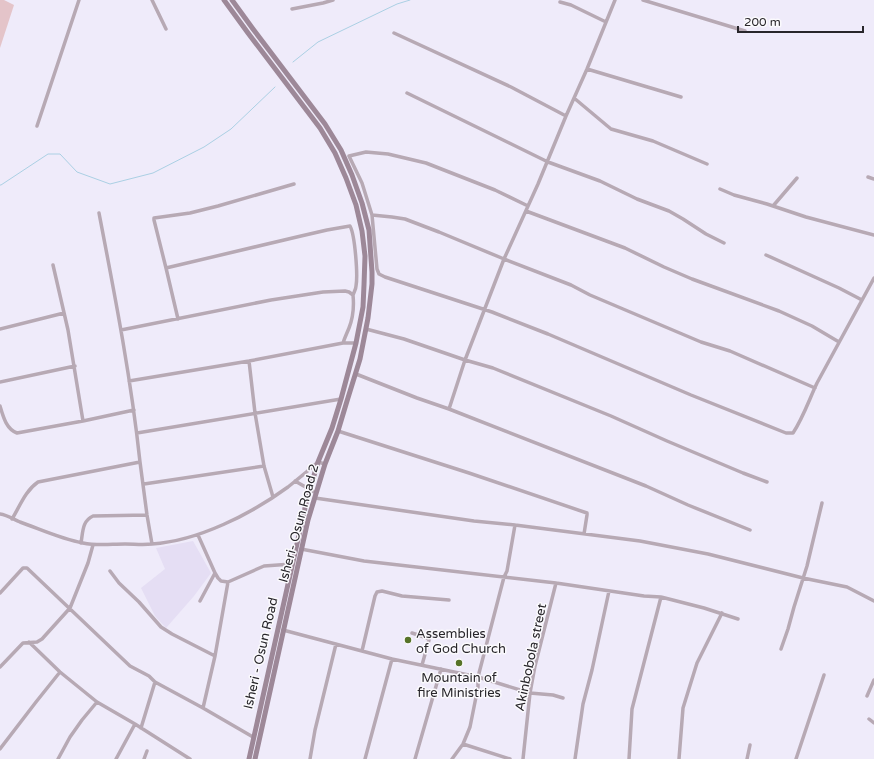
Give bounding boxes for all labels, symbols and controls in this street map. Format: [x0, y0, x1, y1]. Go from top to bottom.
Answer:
scale bar [738, 8, 863, 34]
text: 200 m [744, 15, 781, 29]
street label: Isheri- Osun Road 2 [275, 462, 322, 584]
street label: Isheri - Osun Road [240, 596, 282, 711]
street label: Akinbobola street [512, 602, 550, 712]
place label: Assemblies of God Church [416, 626, 506, 657]
marker: Assemblies of God Church [403, 635, 413, 645]
marker: Mountain of fire Ministries [454, 658, 464, 668]
place label: Mountain of fire Ministries [417, 670, 501, 701]

